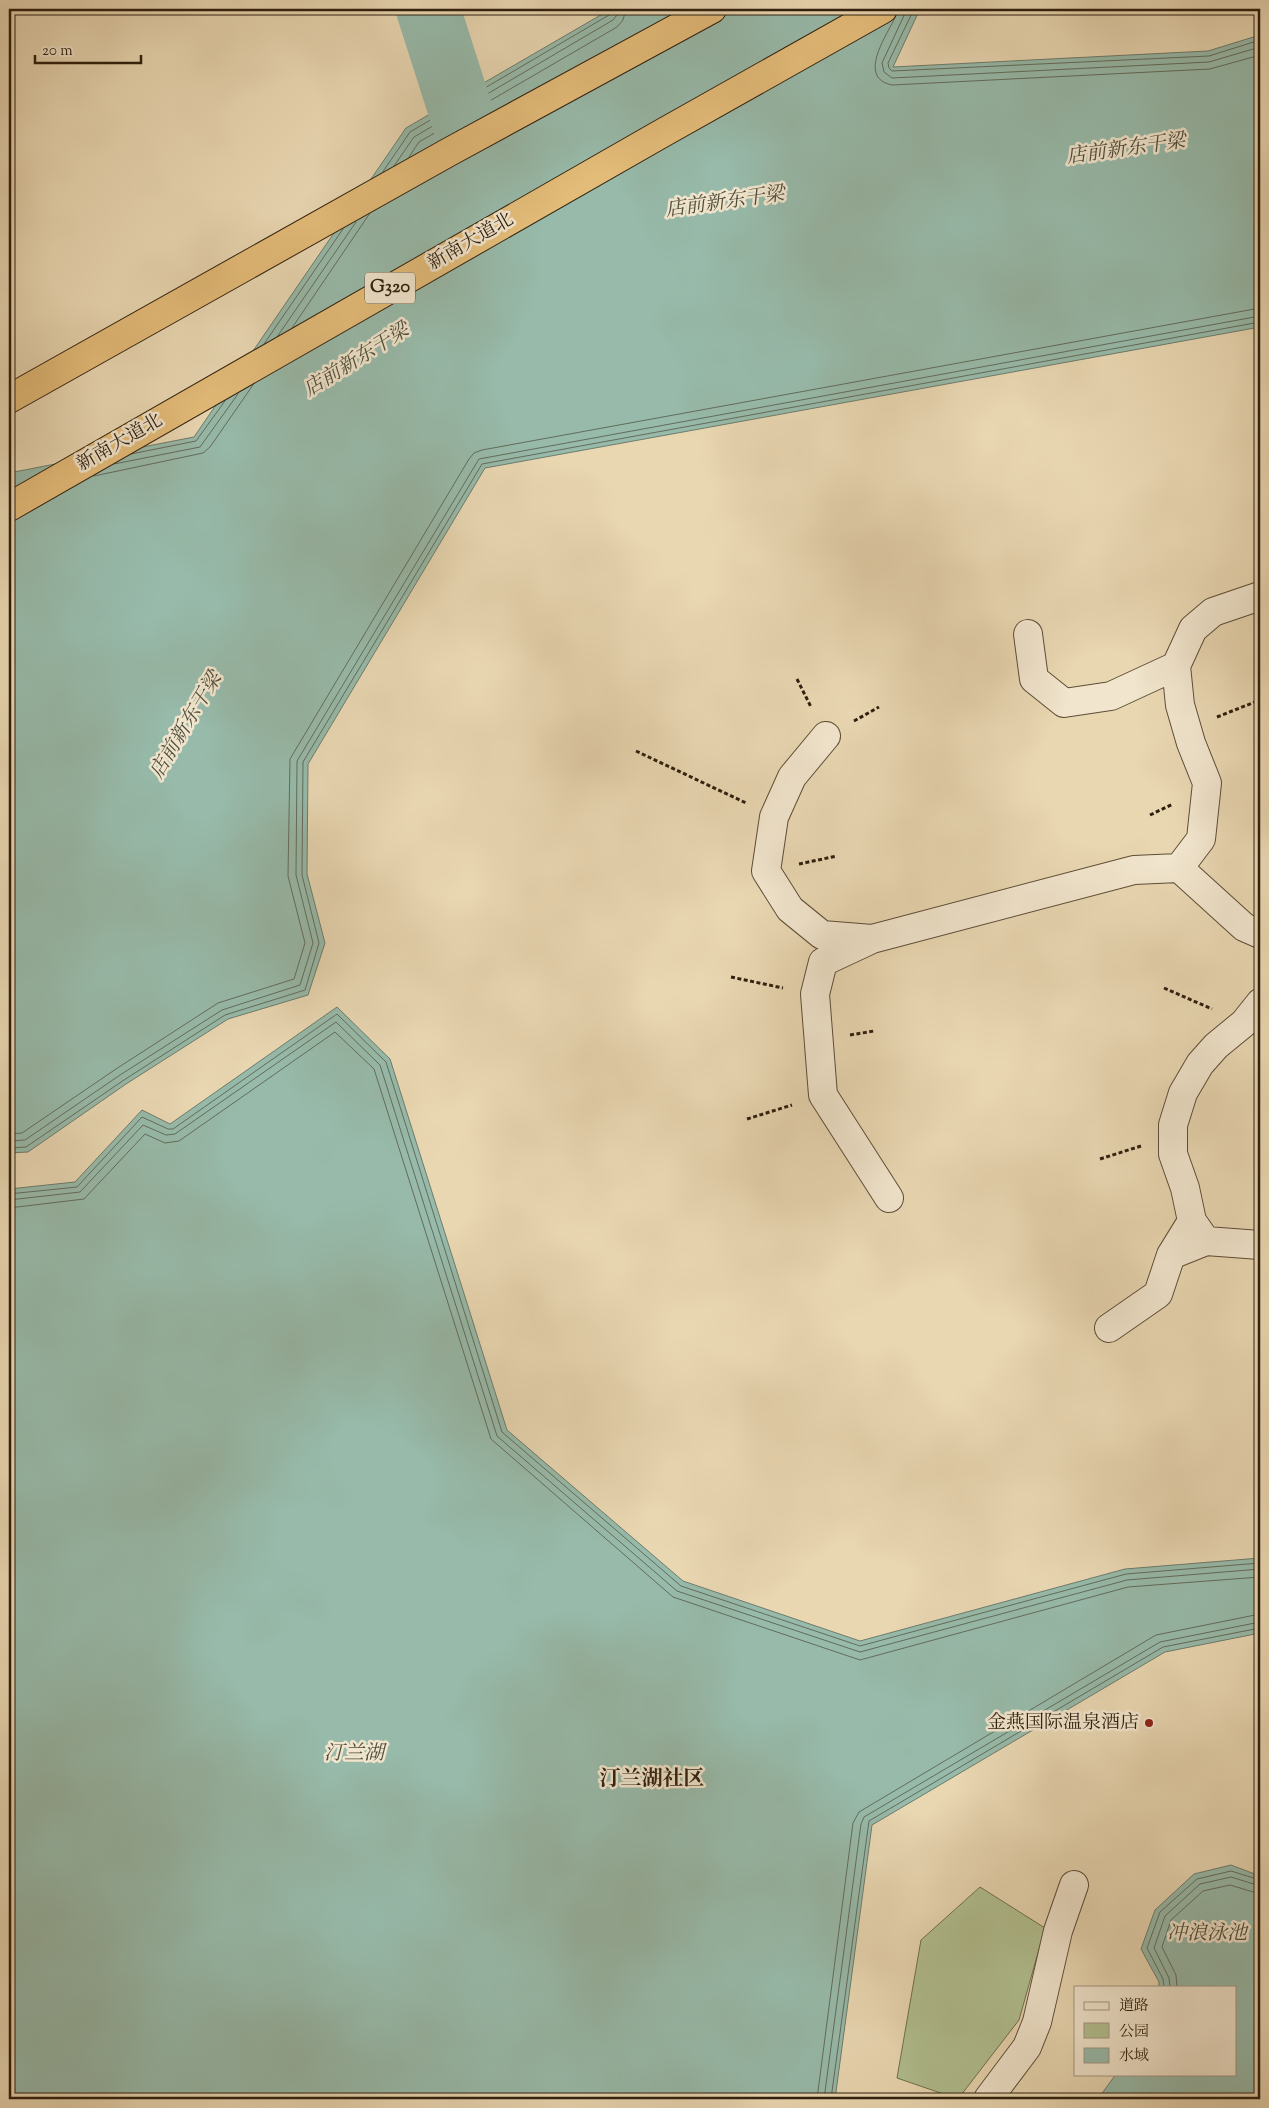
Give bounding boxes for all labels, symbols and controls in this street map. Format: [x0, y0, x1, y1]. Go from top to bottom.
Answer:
scale bar [35, 32, 141, 64]
text: 20 m [42, 41, 73, 62]
water label: 店前新东干梁 [1065, 127, 1190, 173]
water label: 店前新东干梁 [664, 180, 789, 226]
street label: 新南大道北 [423, 207, 519, 277]
road number: G320 [365, 272, 415, 304]
water label: 店前新东干梁 [298, 315, 418, 405]
street label: 新南大道北 [72, 408, 168, 478]
water label: 店前新东干梁 [144, 665, 232, 785]
place label: 金燕国际温泉酒店 [987, 1710, 1139, 1737]
marker: 金燕国际温泉酒店 [1143, 1717, 1155, 1729]
water label: 汀兰湖 [324, 1740, 387, 1769]
district label: 汀兰湖社区 [600, 1765, 705, 1795]
water label: 冲浪泳池 [1167, 1920, 1249, 1949]
legend [1074, 1986, 1236, 2076]
text: 道路 [1119, 1996, 1149, 2017]
text: 公园 [1119, 2022, 1149, 2043]
text: 水域 [1119, 2046, 1149, 2067]

